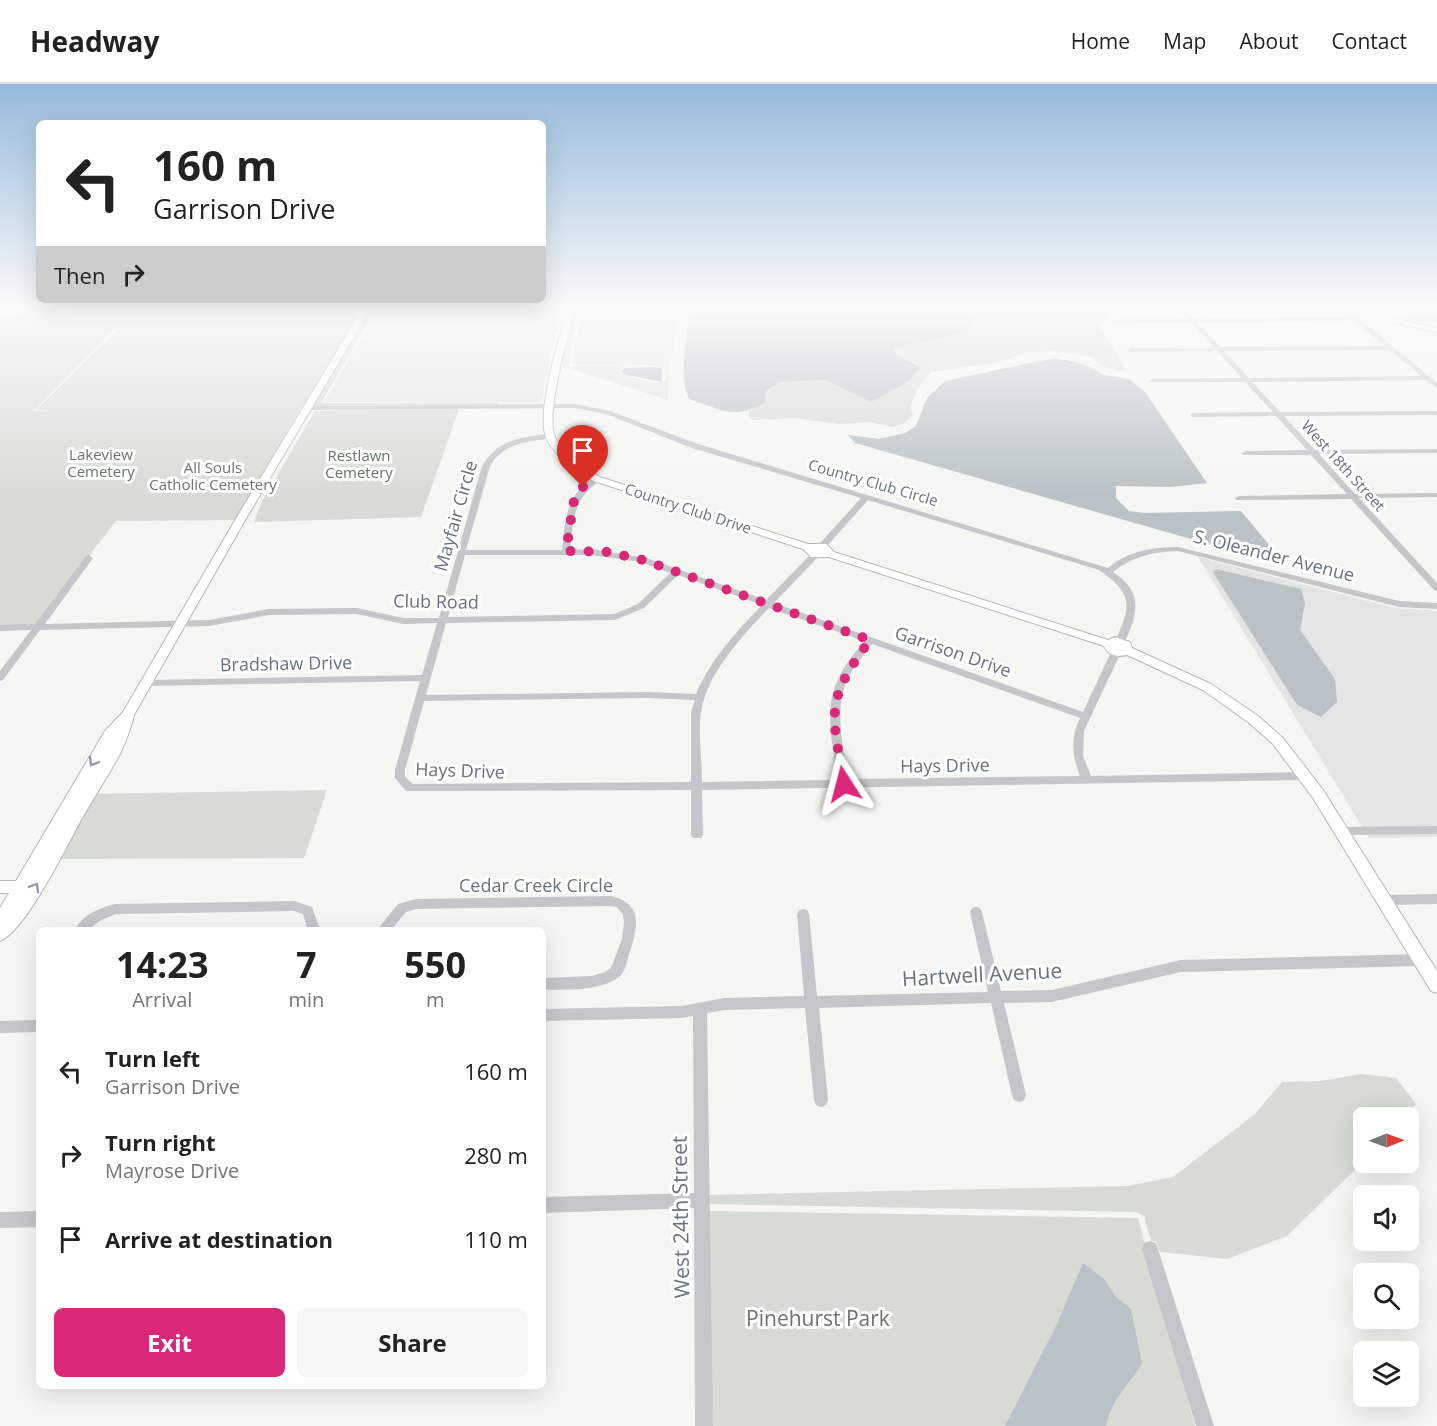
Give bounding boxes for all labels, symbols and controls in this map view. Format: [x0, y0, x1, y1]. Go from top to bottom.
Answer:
text: Headway [30, 22, 159, 60]
text: Home [1071, 27, 1130, 55]
text: Map [1163, 27, 1206, 55]
text: About [1239, 27, 1299, 55]
text: Contact [1332, 27, 1407, 55]
text: 160 m [153, 136, 277, 193]
icon: left [54, 144, 132, 222]
text: Garrison Drive [153, 190, 335, 227]
icon: right [117, 258, 150, 291]
text: Then [54, 260, 105, 290]
street label: West 18th Street [1297, 415, 1390, 515]
pin [557, 425, 608, 487]
icon: arrive [566, 434, 599, 467]
park label: Lakeview Cemetery [67, 444, 135, 481]
park label: Restlawn Cemetery [325, 445, 393, 482]
street label: Country Club Circle [806, 454, 940, 510]
park label: All Souls Catholic Cemetery [149, 457, 277, 494]
street label: Mayfair Circle [428, 457, 482, 574]
street label: Country Club Drive [622, 478, 754, 538]
street label: S. Oleander Avenue [1191, 523, 1357, 587]
street label: Club Road [393, 588, 479, 614]
street label: Garrison Drive [892, 620, 1015, 682]
street label: Bradshaw Drive [220, 650, 352, 676]
position arrow [812, 752, 876, 816]
street label: Hays Drive [900, 752, 990, 778]
one-way arrow [89, 756, 100, 766]
street label: Hays Drive [415, 756, 505, 784]
street label: Cedar Creek Circle [459, 873, 613, 897]
one-way arrow [27, 883, 39, 893]
text: 14:23 [116, 940, 209, 989]
text: 7 [296, 940, 317, 989]
text: 550 [404, 940, 466, 989]
street label: Hartwell Avenue [901, 956, 1063, 992]
text: Arrival [132, 986, 192, 1013]
text: min [288, 986, 324, 1013]
text: m [426, 986, 444, 1013]
text: Turn left [105, 1043, 200, 1073]
icon: left [54, 1055, 87, 1088]
text: 160 m [464, 1056, 528, 1086]
text: Garrison Drive [105, 1073, 240, 1100]
north arrow [1353, 1107, 1419, 1173]
map controls [1353, 1107, 1419, 1407]
text: Turn right [105, 1127, 216, 1157]
street label: West 24th Street [665, 1135, 695, 1299]
icon: right [54, 1139, 87, 1172]
text: 280 m [464, 1140, 528, 1170]
text: Mayrose Drive [105, 1157, 239, 1184]
button: sound [1353, 1185, 1419, 1251]
icon: arrive [54, 1223, 87, 1256]
text: Arrive at destination [105, 1224, 333, 1254]
text: 110 m [464, 1224, 528, 1254]
button: search [1353, 1263, 1419, 1329]
park label: Pinehurst Park [746, 1304, 890, 1332]
button: Exit [54, 1308, 285, 1377]
button: Share [297, 1308, 528, 1377]
button: layers [1353, 1341, 1419, 1407]

